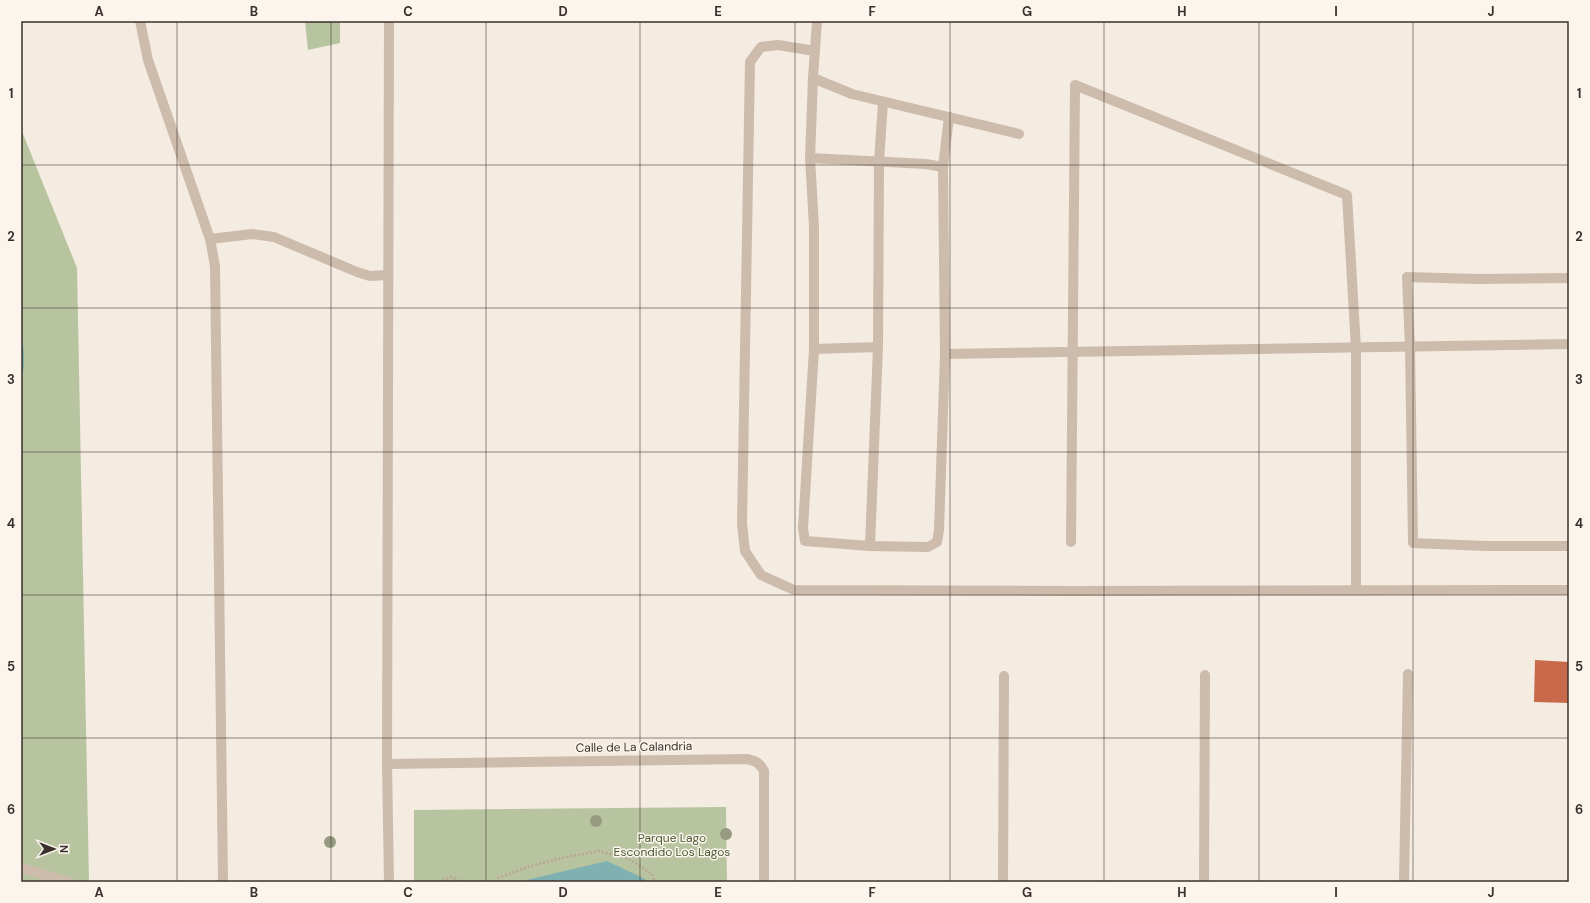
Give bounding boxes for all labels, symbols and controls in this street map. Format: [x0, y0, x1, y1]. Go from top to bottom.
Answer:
text: A [94, 3, 104, 20]
text: B [250, 3, 258, 20]
text: C [403, 3, 413, 20]
text: D [558, 3, 568, 20]
text: E [714, 3, 722, 20]
text: F [868, 3, 876, 20]
text: G [1022, 3, 1032, 20]
text: H [1177, 3, 1187, 20]
text: I [1334, 3, 1338, 20]
text: J [1487, 3, 1495, 20]
text: 1 [9, 85, 13, 102]
text: 1 [1577, 85, 1581, 102]
text: 2 [7, 228, 15, 245]
text: 2 [1575, 228, 1583, 245]
text: 3 [7, 371, 15, 388]
text: 3 [1575, 371, 1583, 388]
text: 4 [7, 515, 15, 532]
text: 4 [1575, 515, 1583, 532]
text: 5 [7, 658, 15, 675]
text: 5 [1575, 658, 1583, 675]
street label: Calle de La Calandria [576, 738, 692, 756]
text: 6 [7, 801, 15, 818]
text: 6 [1575, 801, 1583, 818]
north arrow [34, 829, 74, 869]
park label: Parque Lago Escondido Los Lagos [614, 830, 730, 860]
text: N [57, 845, 71, 853]
text: A [94, 884, 104, 901]
text: B [250, 884, 258, 901]
text: C [403, 884, 413, 901]
text: D [558, 884, 568, 901]
text: E [714, 884, 722, 901]
text: F [868, 884, 876, 901]
text: G [1022, 884, 1032, 901]
text: H [1177, 884, 1187, 901]
text: I [1334, 884, 1338, 901]
text: J [1487, 884, 1495, 901]

